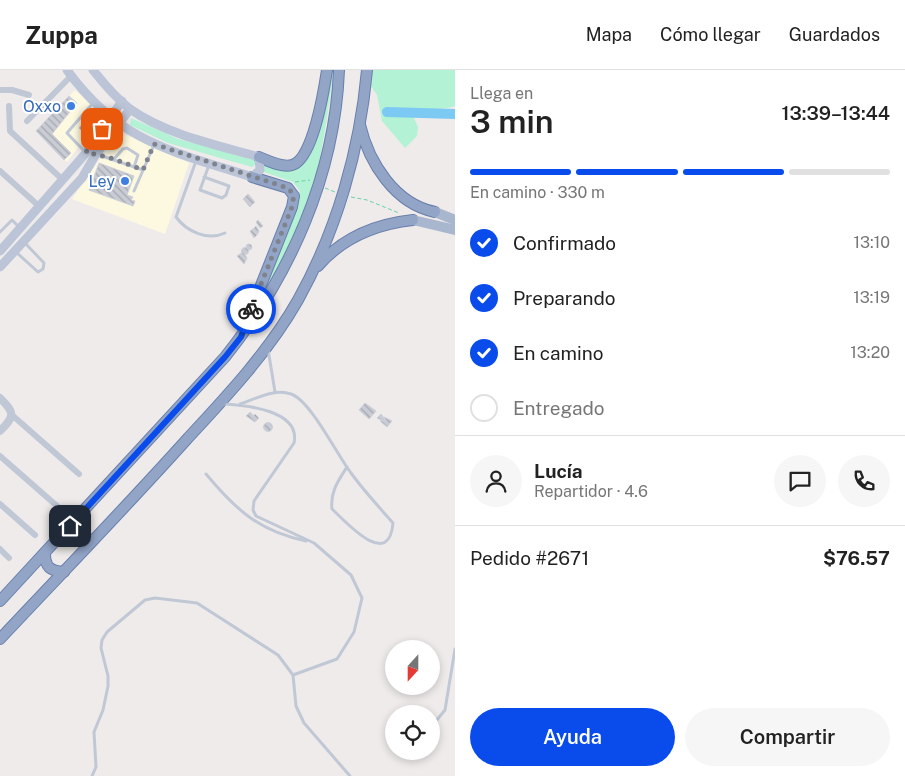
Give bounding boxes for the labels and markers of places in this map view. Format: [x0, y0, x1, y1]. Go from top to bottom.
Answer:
place label: Oxxo [23, 97, 61, 116]
marker: Oxxo [65, 100, 77, 112]
pin [81, 108, 123, 150]
place label: Ley [89, 172, 115, 191]
marker: Ley [119, 175, 131, 187]
pin [49, 505, 91, 547]

